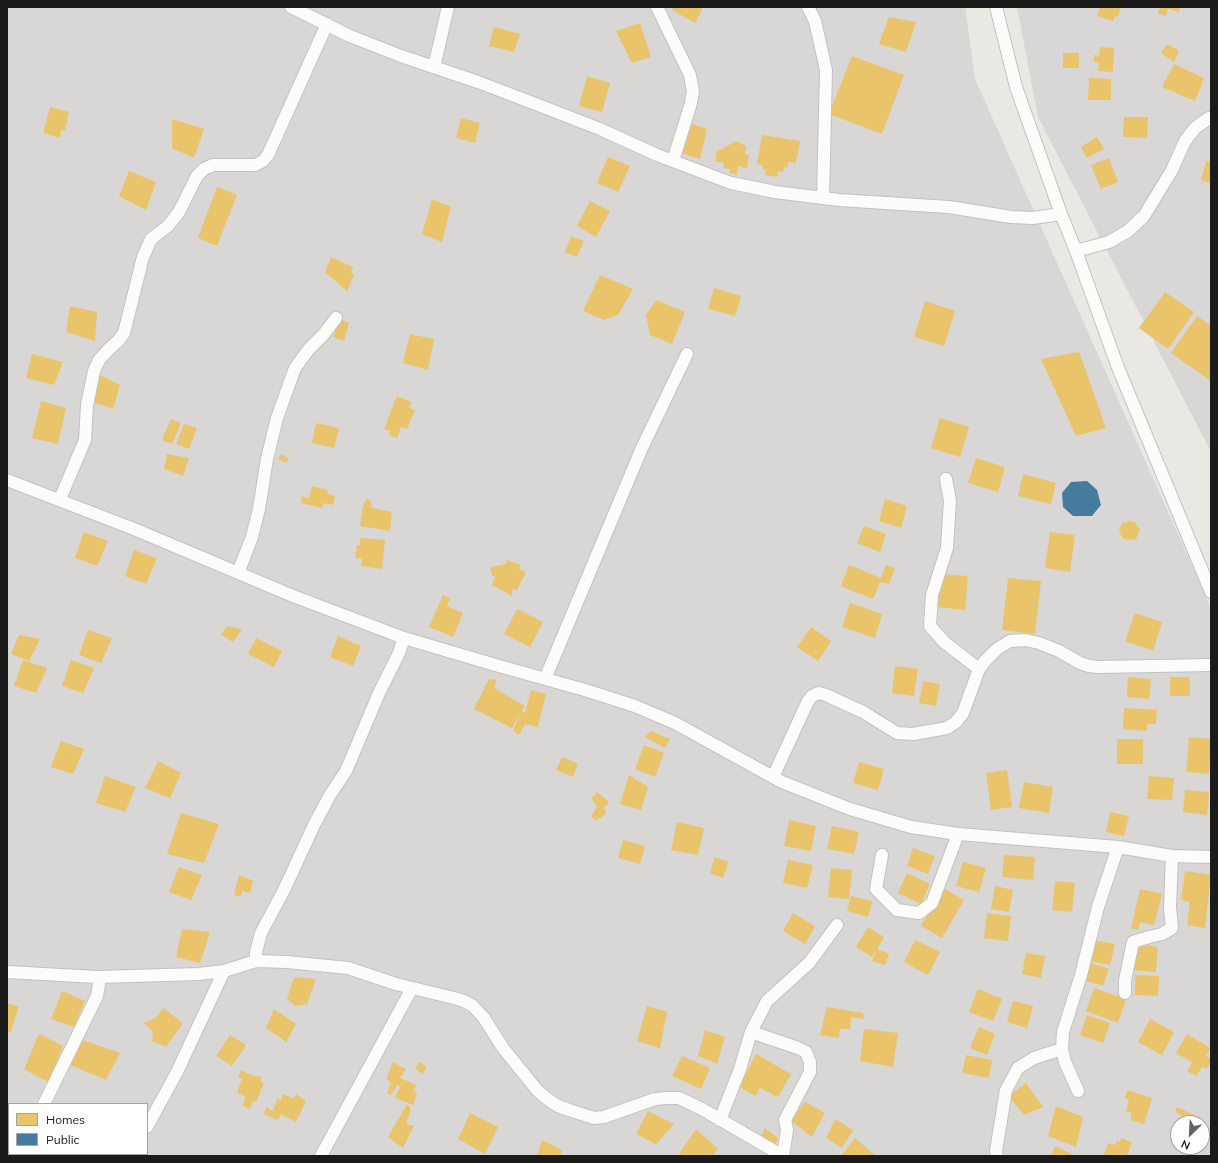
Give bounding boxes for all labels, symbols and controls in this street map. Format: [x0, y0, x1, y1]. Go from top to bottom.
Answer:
legend [8, 1103, 148, 1155]
text: Homes [46, 1112, 85, 1127]
north arrow [1170, 1115, 1210, 1155]
text: Public [46, 1132, 80, 1147]
text: N [1179, 1137, 1192, 1153]

